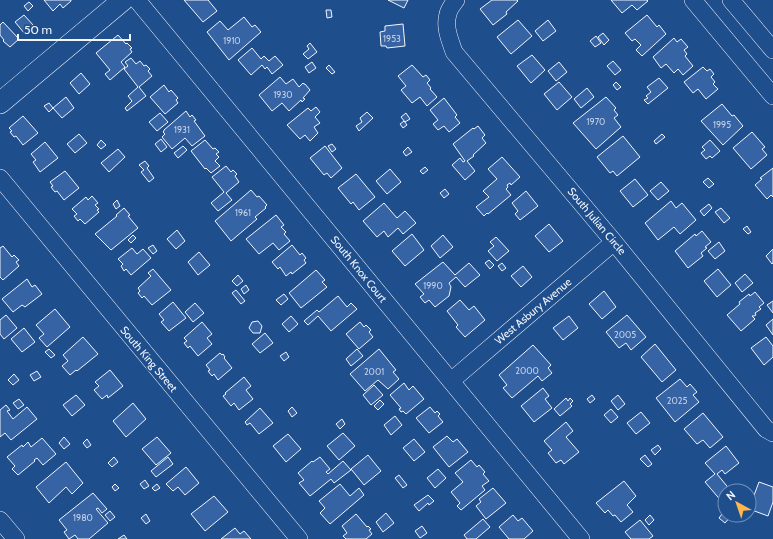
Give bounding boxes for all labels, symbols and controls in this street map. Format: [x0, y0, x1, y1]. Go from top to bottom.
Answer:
scale bar [18, 16, 130, 42]
text: 50 m [24, 22, 52, 37]
house number: 1953 [383, 33, 401, 44]
house number: 1910 [223, 35, 241, 46]
house number: 1930 [273, 89, 293, 100]
house number: 1970 [587, 116, 605, 127]
house number: 1995 [713, 119, 731, 130]
house number: 1931 [174, 124, 190, 135]
street label: South Julian Circle [565, 184, 629, 258]
house number: 1961 [235, 207, 251, 218]
street label: South Knox Court [328, 233, 390, 305]
street label: West Asbury Avenue [492, 275, 575, 347]
house number: 1990 [423, 280, 443, 291]
street label: South King Street [117, 323, 181, 395]
house number: 2005 [614, 329, 636, 340]
house number: 2000 [515, 365, 539, 376]
house number: 2001 [364, 366, 384, 377]
house number: 2025 [667, 395, 687, 406]
north arrow [717, 483, 757, 523]
text: N [723, 487, 738, 503]
house number: 1980 [73, 512, 93, 523]

